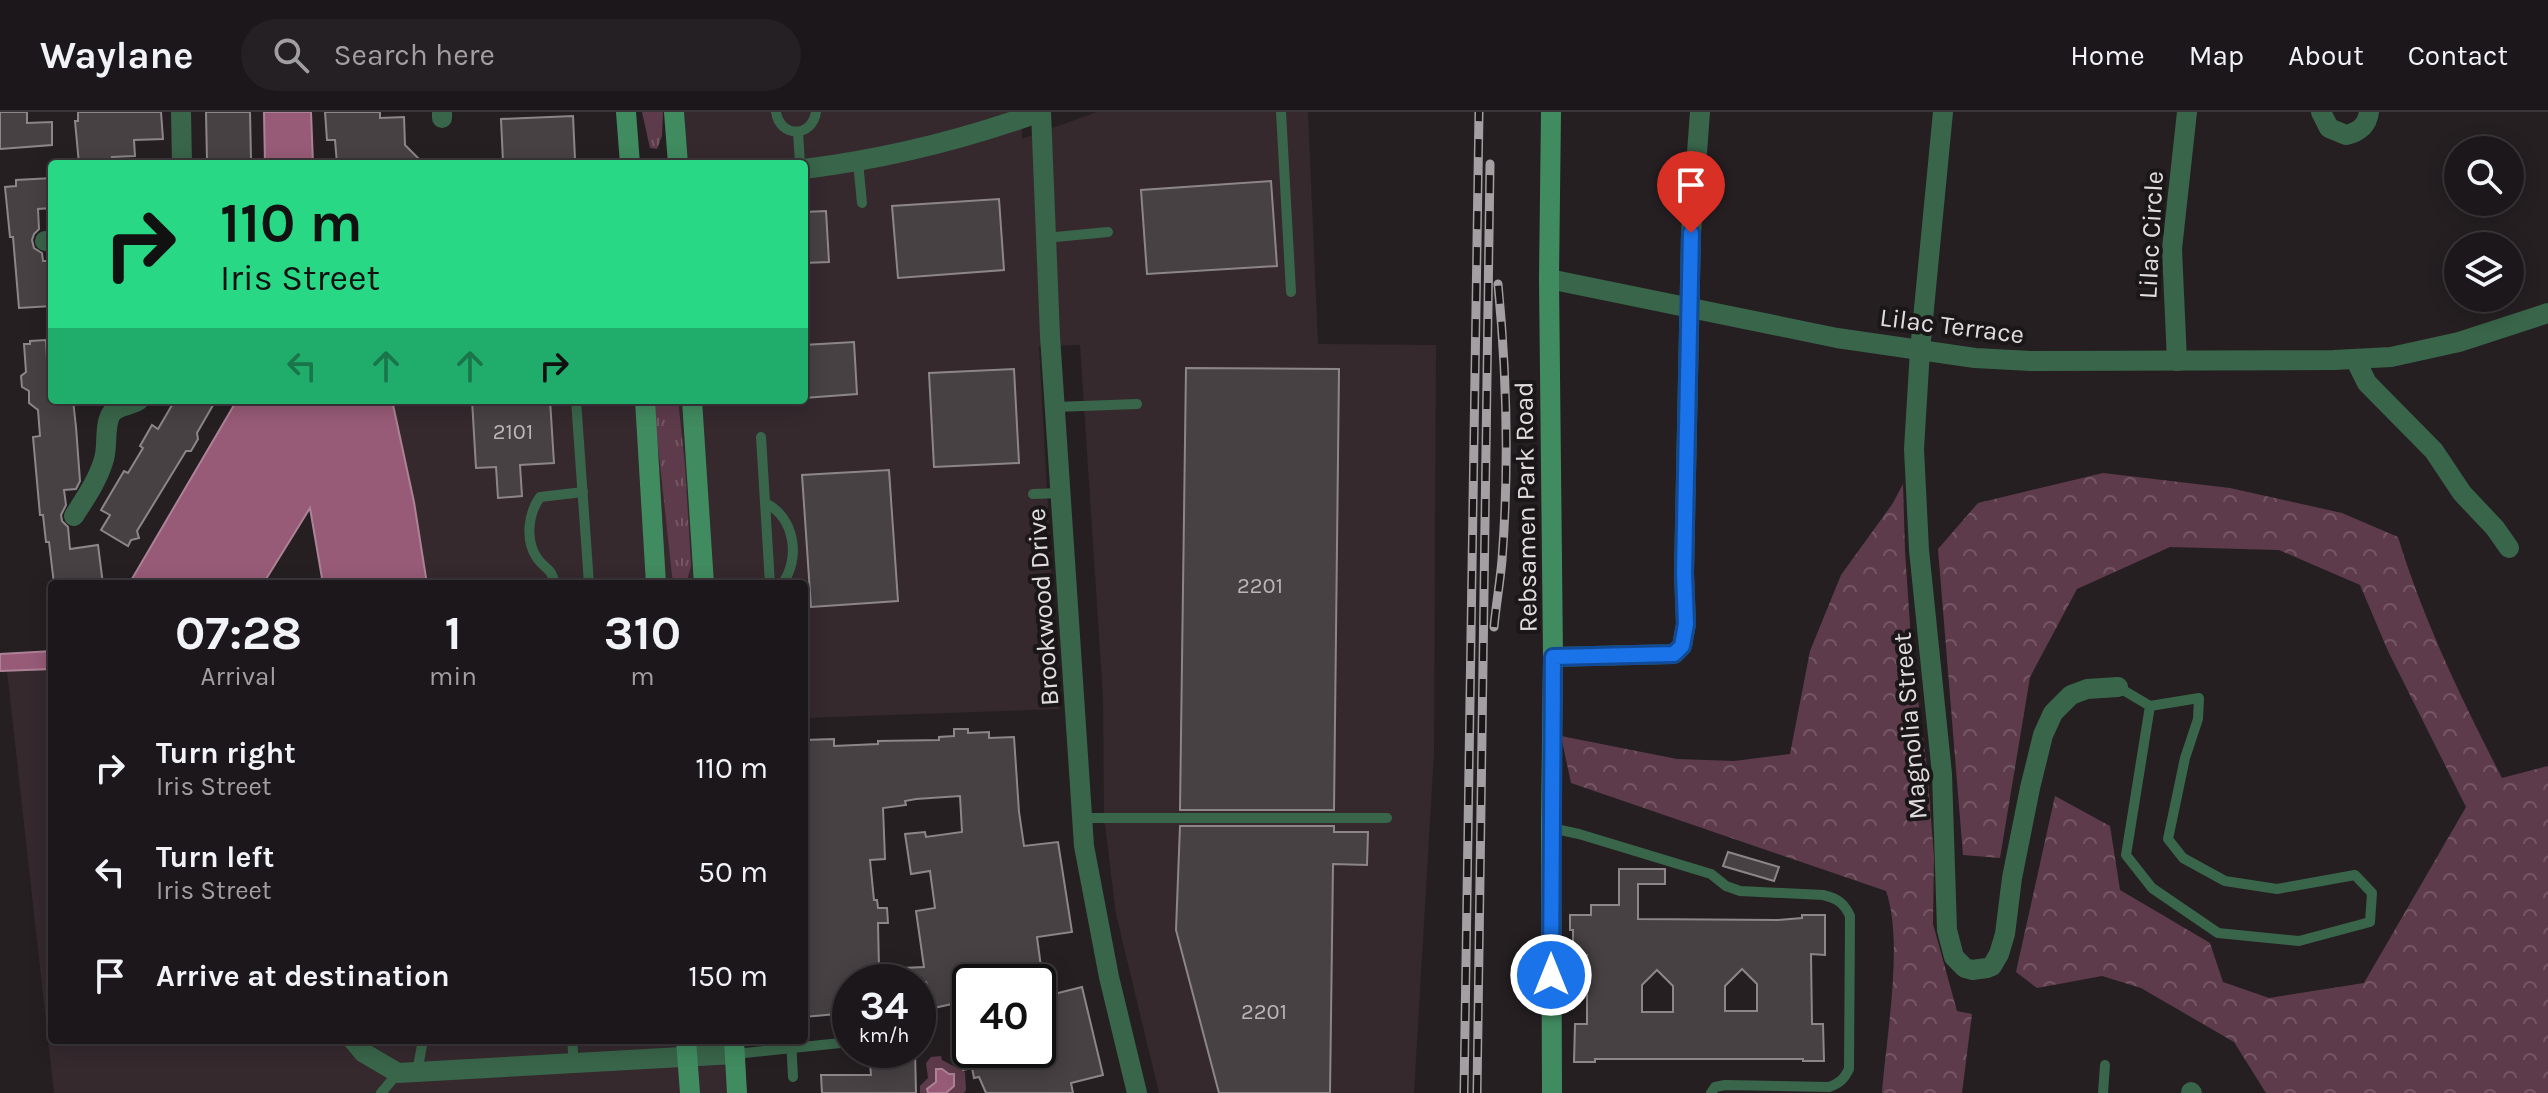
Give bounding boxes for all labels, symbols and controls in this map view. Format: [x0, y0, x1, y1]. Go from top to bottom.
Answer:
search box [241, 19, 801, 91]
text: Waylane [40, 33, 193, 78]
icon: search [269, 33, 313, 77]
text: Search here [333, 37, 495, 73]
text: Home [2070, 39, 2145, 72]
text: Map [2189, 39, 2244, 72]
text: About [2288, 39, 2364, 72]
text: Contact [2408, 39, 2508, 72]
map controls [2444, 136, 2524, 312]
button: search [2444, 136, 2524, 216]
pin [1657, 151, 1725, 233]
icon: arrive [1669, 163, 1713, 207]
street label: Lilac Circle [2132, 170, 2170, 300]
text: 110 m [220, 190, 363, 255]
icon: right [88, 192, 192, 296]
button: layers [2444, 232, 2524, 312]
text: Iris Street [220, 257, 380, 299]
street label: Lilac Terrace [1878, 302, 2026, 350]
icon: left [280, 344, 324, 388]
icon: ahead [364, 344, 408, 388]
icon: ahead [448, 344, 492, 388]
icon: right [532, 344, 576, 388]
street label: Rebsamen Park Road [1508, 381, 1544, 633]
house number: 2101 [493, 419, 533, 445]
street label: Brookwood Drive [1021, 507, 1065, 707]
house number: 2201 [1237, 573, 1283, 599]
text: 07:28 [175, 605, 302, 661]
text: 1 [444, 605, 462, 661]
text: 310 [604, 605, 681, 661]
street label: Magnolia Street [1886, 631, 1934, 821]
text: Arrival [200, 661, 277, 692]
text: min [429, 661, 477, 692]
text: m [630, 661, 655, 692]
text: Turn right [156, 735, 296, 771]
icon: right [88, 746, 132, 790]
text: 110 m [695, 750, 768, 786]
text: Iris Street [156, 771, 272, 802]
text: Turn left [156, 839, 274, 875]
icon: left [88, 850, 132, 894]
text: 50 m [698, 854, 768, 890]
text: Iris Street [156, 875, 272, 906]
position arrow [1509, 933, 1593, 1017]
icon: arrive [88, 954, 132, 998]
text: Arrive at destination [156, 958, 450, 994]
text: 150 m [688, 958, 768, 994]
speed limit sign: 40 [952, 964, 1056, 1068]
text: 34 [860, 982, 908, 1029]
house number: 2201 [1241, 999, 1287, 1025]
text: km/h [859, 1024, 909, 1047]

